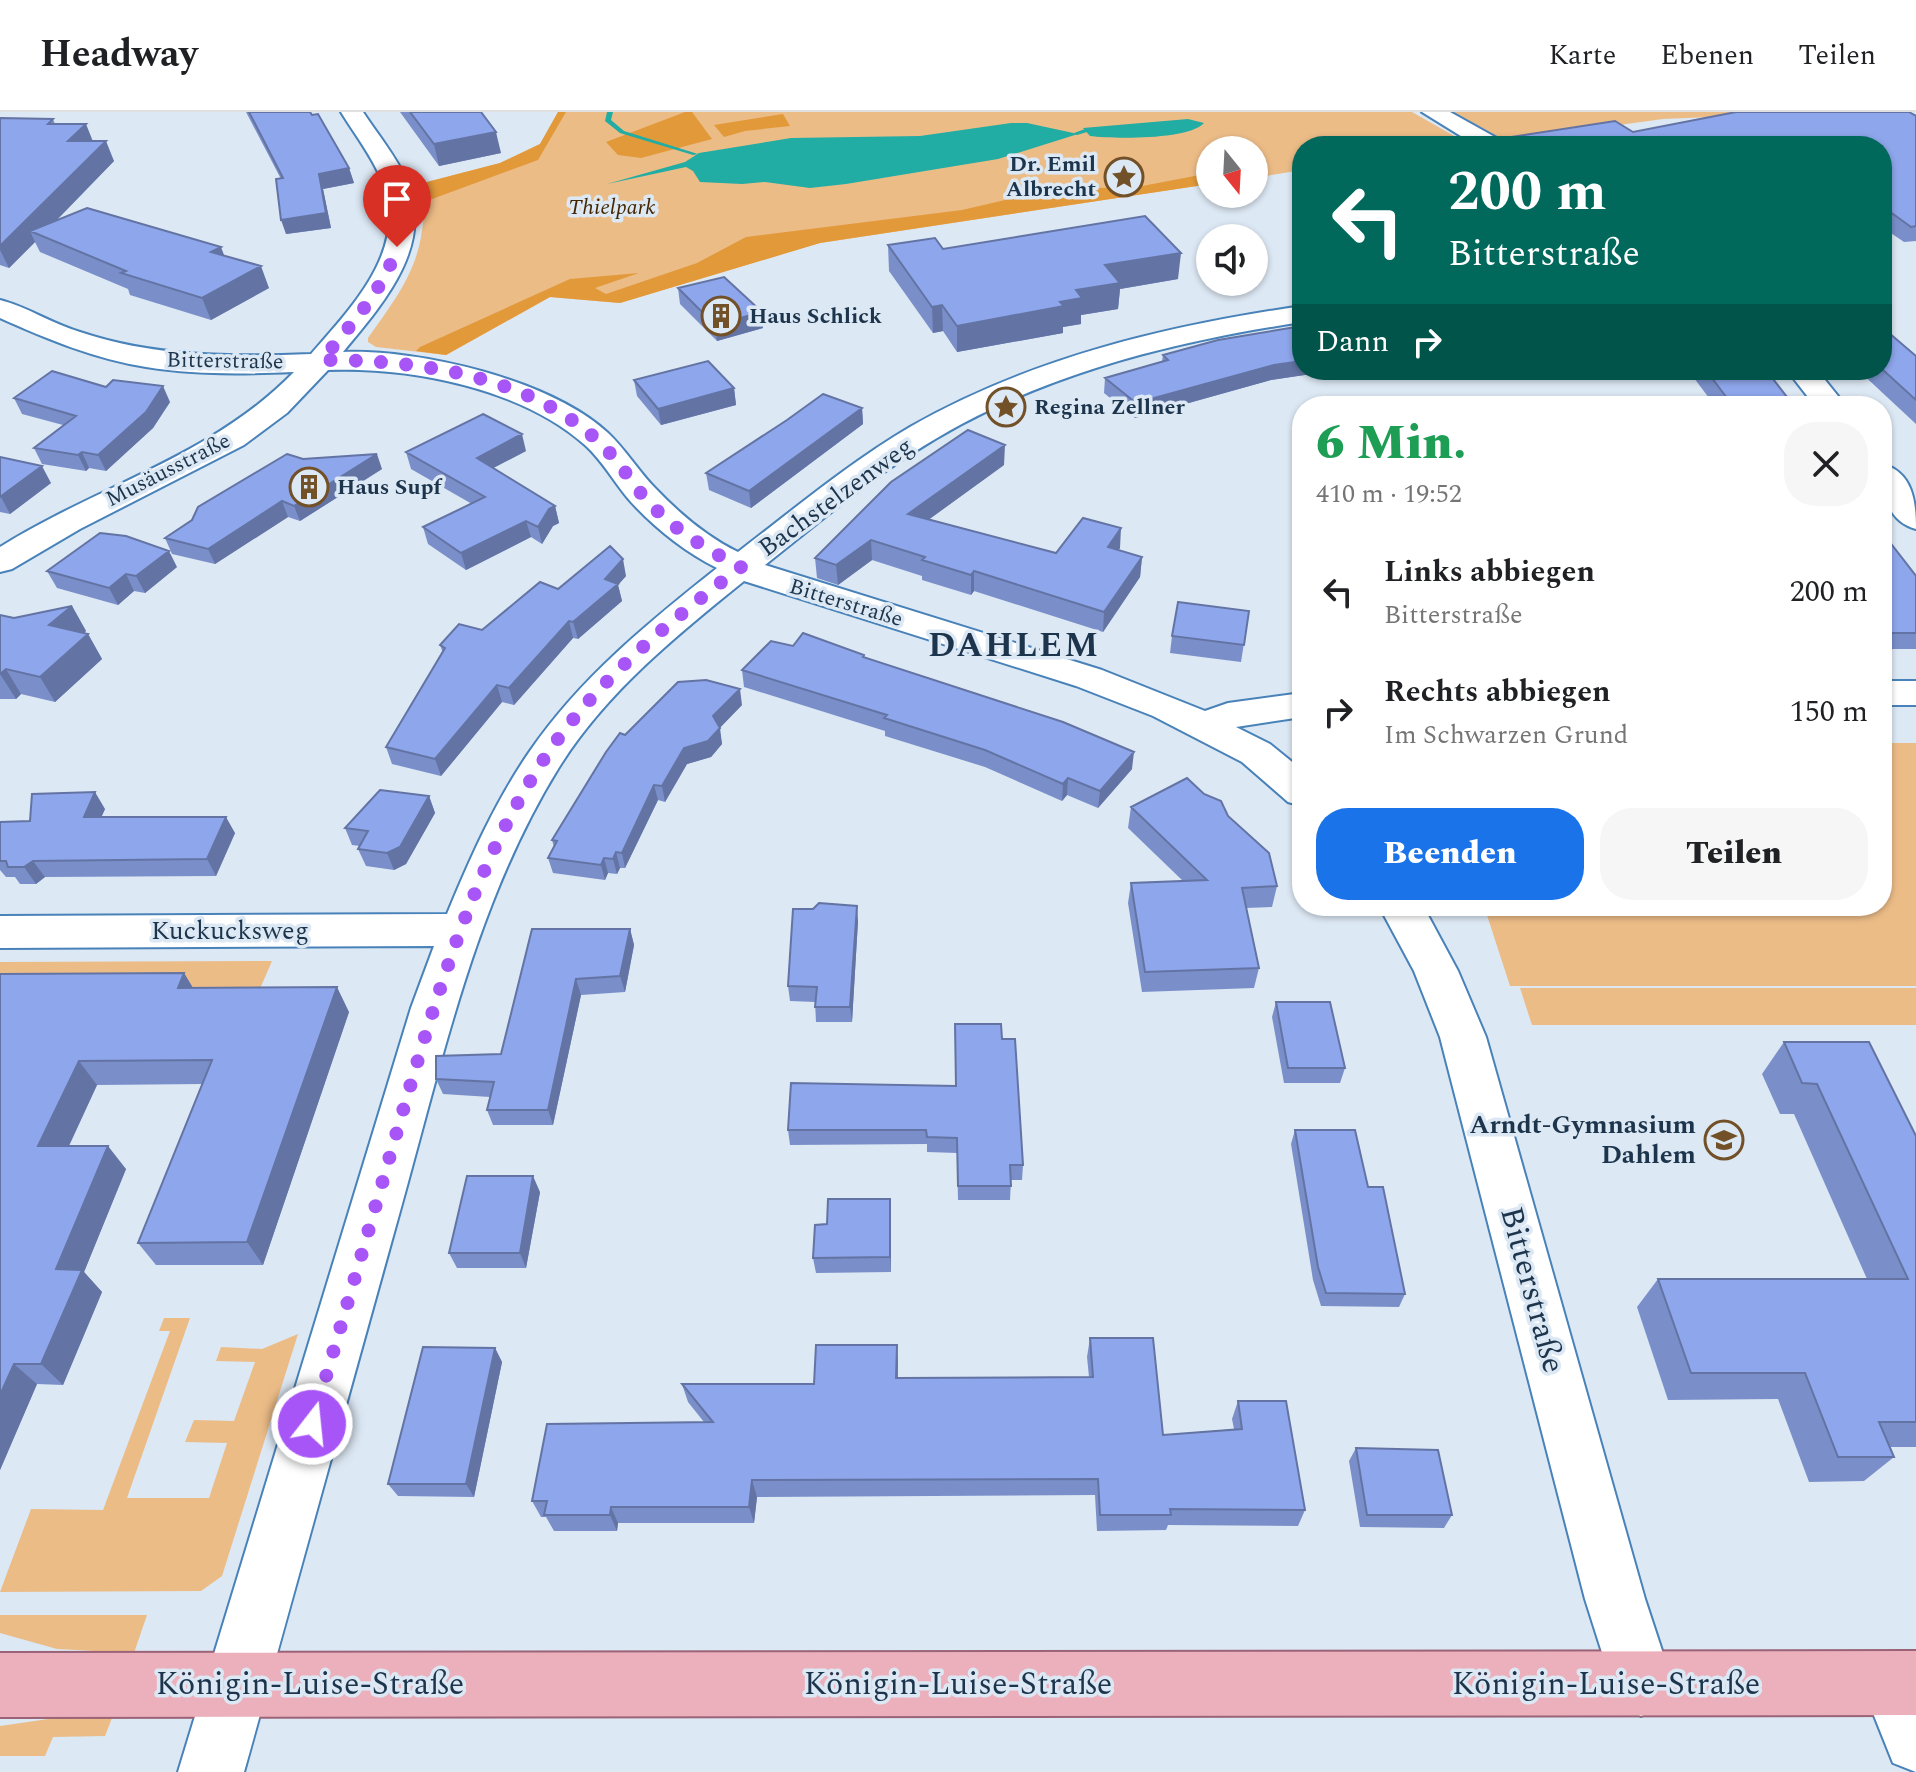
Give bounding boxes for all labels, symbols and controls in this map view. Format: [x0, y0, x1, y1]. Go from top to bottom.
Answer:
text: Headway [40, 26, 198, 84]
text: Karte [1548, 34, 1616, 77]
text: Ebenen [1660, 34, 1754, 77]
text: Teilen [1798, 34, 1876, 77]
north arrow [1196, 136, 1268, 208]
map controls [1196, 136, 1268, 296]
place label: Dr. Emil Albrecht [1006, 148, 1096, 206]
text: 200 m [1448, 150, 1607, 235]
place icon: Dr. Emil Albrecht [1103, 156, 1145, 198]
pin [363, 165, 431, 247]
icon: left [1316, 168, 1420, 272]
icon: arrive [375, 177, 419, 221]
park label: Thielpark [568, 191, 656, 224]
button: sound [1196, 224, 1268, 296]
text: Bitterstraße [1448, 227, 1640, 282]
building icon: Haus Schlick [700, 295, 742, 337]
place label: Haus Schlick [749, 300, 883, 333]
text: Dann [1316, 319, 1389, 365]
icon: right [1405, 320, 1449, 364]
street label: Bitterstraße [166, 343, 284, 379]
place icon: Regina Zellner [985, 386, 1027, 428]
place label: Regina Zellner [1034, 391, 1185, 424]
text: 6 Min. [1316, 407, 1467, 480]
button: close [1784, 422, 1868, 506]
street label: Musäusstraße [100, 424, 236, 516]
street label: Bachstelzenweg [750, 427, 922, 567]
building icon: Haus Supf [288, 466, 330, 508]
place label: Haus Supf [337, 471, 443, 504]
text: 410 m · 19:52 [1316, 474, 1462, 514]
text: Links abbiegen [1384, 549, 1595, 595]
text: 200 m [1790, 569, 1868, 615]
street label: Bitterstraße [785, 570, 907, 636]
icon: left [1316, 570, 1360, 614]
text: Bitterstraße [1384, 595, 1523, 635]
district label: DAHLEM [928, 620, 1100, 672]
text: Rechts abbiegen [1384, 669, 1611, 715]
text: 150 m [1790, 689, 1868, 735]
icon: right [1316, 690, 1360, 734]
text: Im Schwarzen Grund [1384, 715, 1628, 755]
button: Beenden [1316, 808, 1584, 900]
button: Teilen [1600, 808, 1868, 900]
street label: Kuckucksweg [151, 911, 309, 951]
place label: Arndt-Gymnasium Dahlem [1469, 1105, 1696, 1175]
school or university icon: Arndt-Gymnasium Dahlem [1703, 1119, 1745, 1161]
street label: Bitterstraße [1486, 1201, 1578, 1379]
position arrow [270, 1382, 354, 1466]
street label: Königin-Luise-Straße [156, 1660, 464, 1709]
street label: Königin-Luise-Straße [804, 1660, 1112, 1709]
street label: Königin-Luise-Straße [1452, 1660, 1760, 1709]

